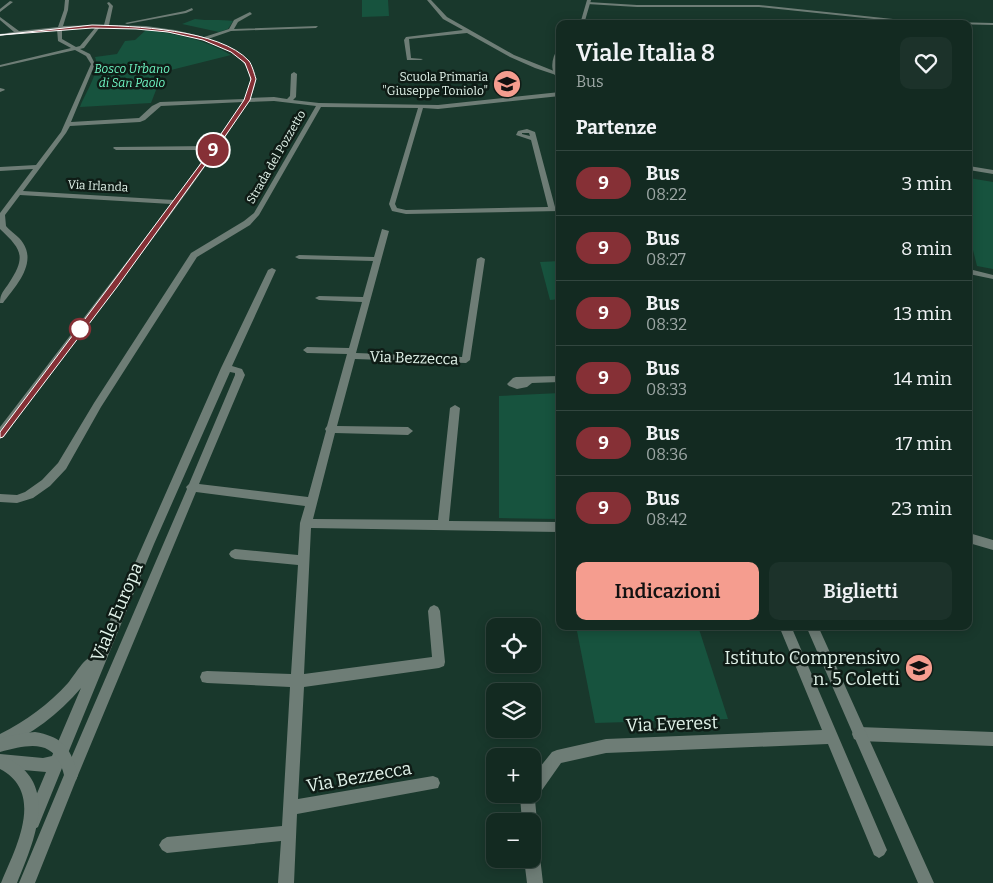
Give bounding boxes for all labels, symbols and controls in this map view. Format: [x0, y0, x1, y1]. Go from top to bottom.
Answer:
button: heart [900, 37, 952, 89]
text: Viale Italia 8 [576, 39, 715, 67]
park label: Bosco Urbano di San Paolo [94, 62, 170, 90]
school or university icon: Scuola Primaria "Giuseppe Toniolo" [492, 69, 522, 99]
place label: Scuola Primaria "Giuseppe Toniolo" [382, 70, 488, 98]
text: Bus [576, 72, 604, 91]
street label: Strada del Pozzetto [244, 108, 309, 206]
text: Partenze [576, 116, 657, 139]
line badge: 9 [197, 134, 229, 166]
text: 9 [208, 139, 218, 161]
text: Bus [646, 162, 680, 185]
text: 9 [598, 172, 609, 194]
text: 3 min [902, 172, 952, 195]
street label: Via Irlanda [67, 177, 129, 195]
text: 08:22 [646, 185, 687, 204]
text: Bus [646, 227, 680, 250]
text: 9 [598, 237, 609, 259]
text: 8 min [901, 237, 952, 260]
text: 08:27 [646, 250, 686, 269]
text: Bus [646, 292, 680, 315]
text: 9 [598, 302, 609, 324]
text: 13 min [894, 302, 952, 325]
text: 08:32 [646, 315, 687, 334]
unlabelled marker [69, 318, 91, 340]
street label: Via Bezzecca [369, 347, 459, 369]
text: Bus [646, 357, 680, 380]
text: 9 [598, 367, 609, 389]
text: 14 min [894, 367, 952, 390]
text: 08:33 [646, 380, 687, 399]
text: Bus [646, 422, 680, 445]
text: 9 [598, 432, 609, 454]
text: 17 min [895, 432, 952, 455]
text: 08:36 [646, 445, 688, 464]
text: Bus [646, 487, 680, 510]
text: 9 [598, 497, 609, 519]
text: 23 min [891, 497, 952, 520]
text: 08:42 [646, 510, 687, 529]
street label: Viale Europa [86, 559, 148, 665]
button: Indicazioni [576, 562, 759, 620]
button: Biglietti [769, 562, 952, 620]
map controls [486, 618, 541, 868]
button: locate [486, 618, 541, 673]
place label: Istituto Comprensivo n. 5 Coletti [724, 647, 900, 690]
school or university icon: Istituto Comprensivo n. 5 Coletti [904, 653, 934, 683]
button: layers [486, 683, 541, 738]
street label: Via Everest [625, 711, 719, 737]
button: + [486, 748, 541, 803]
street label: Via Bezzecca [305, 757, 413, 797]
button: − [486, 813, 541, 868]

